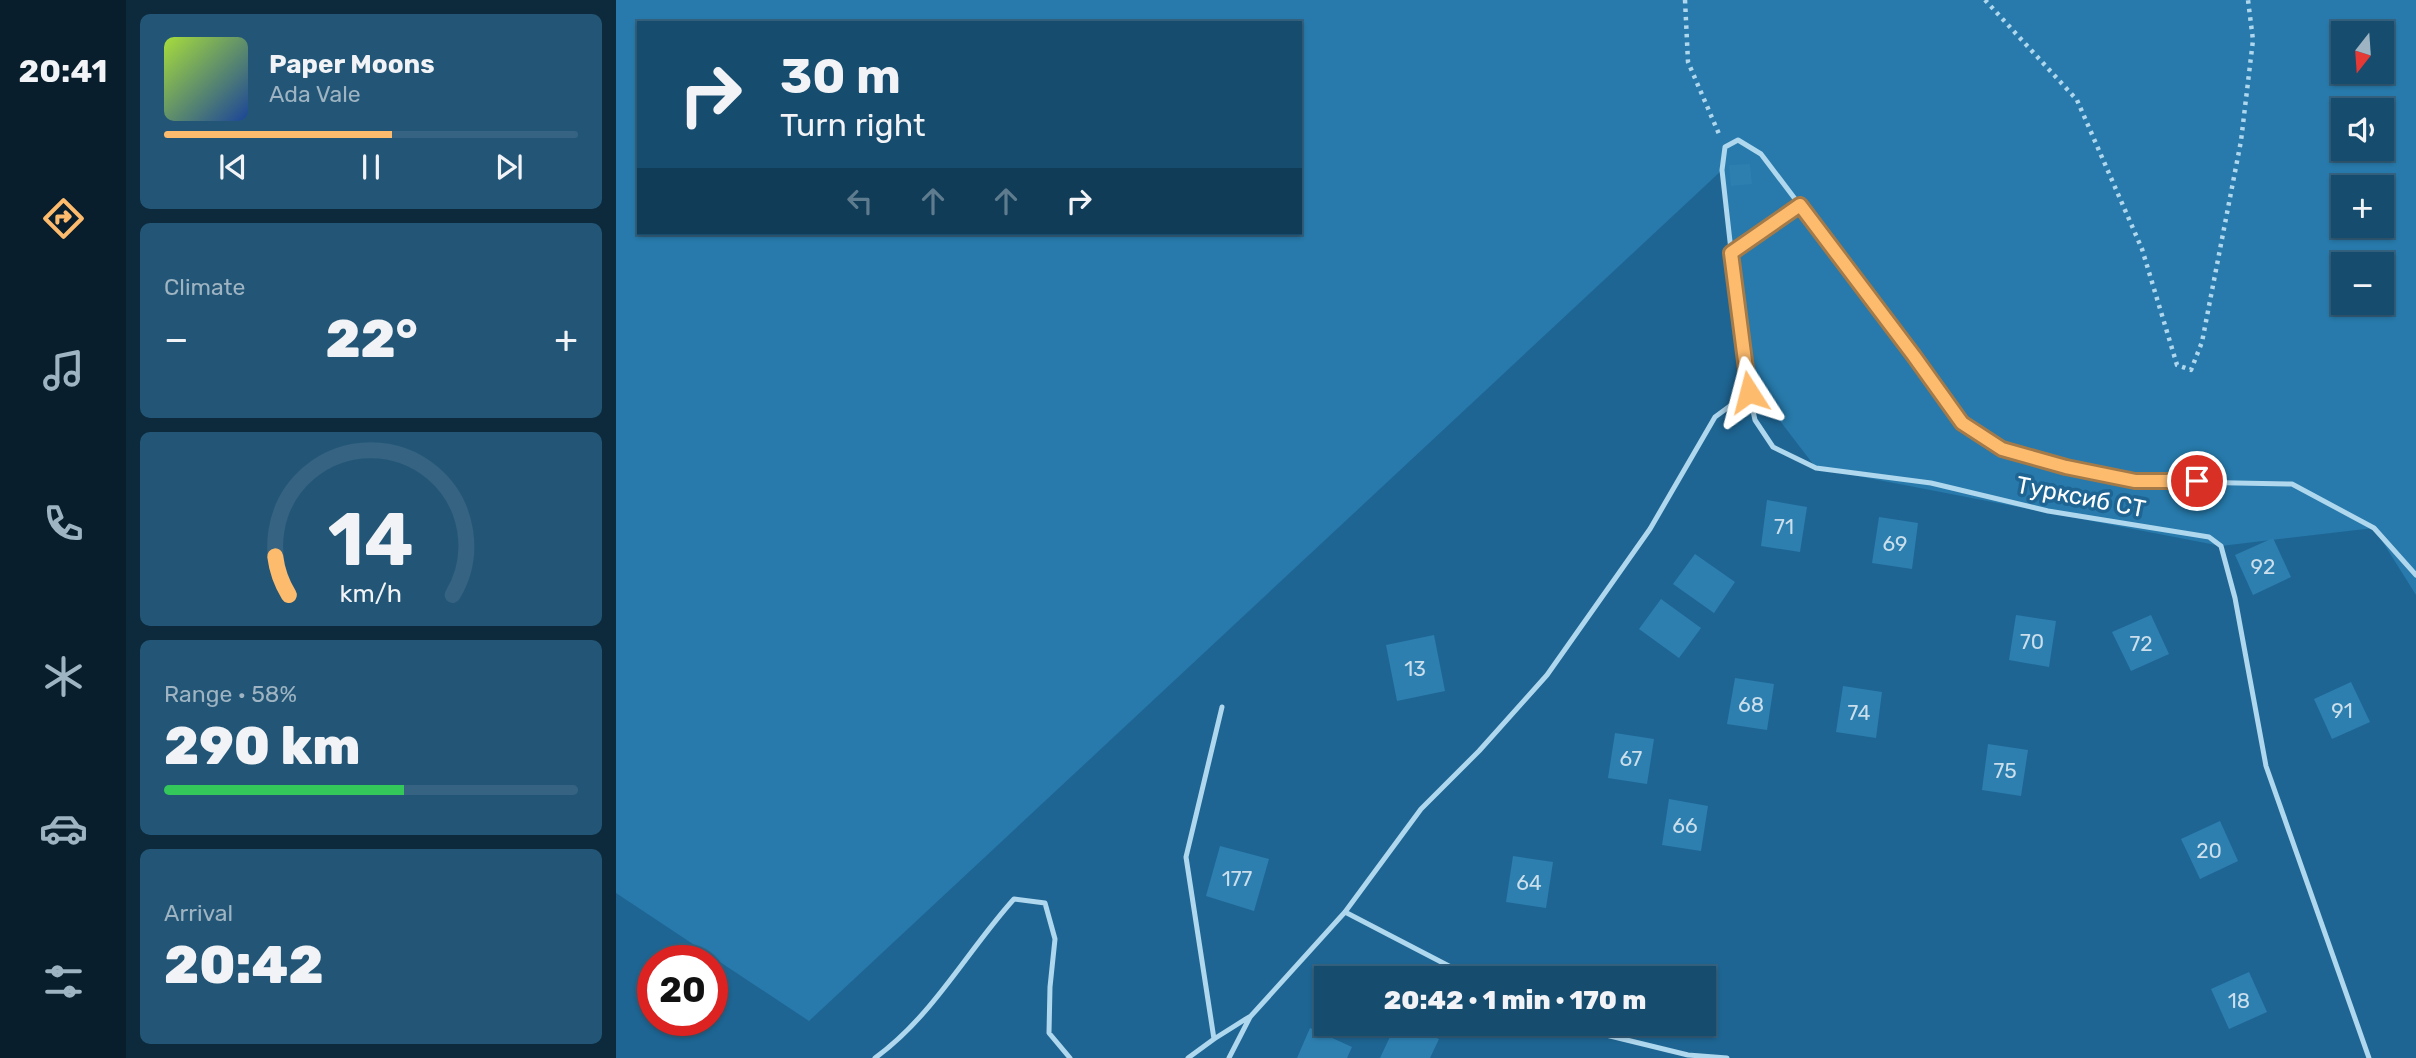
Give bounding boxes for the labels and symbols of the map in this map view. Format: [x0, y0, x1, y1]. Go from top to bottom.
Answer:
north arrow [2331, 21, 2394, 84]
position arrow [1712, 355, 1786, 429]
pin [2167, 451, 2227, 511]
street label: Турксиб СТ [2014, 471, 2148, 523]
house number: 71 [1774, 514, 1794, 539]
house number: 69 [1882, 531, 1908, 556]
house number: 92 [2251, 554, 2275, 579]
house number: 70 [2020, 629, 2044, 654]
house number: 72 [2129, 631, 2153, 656]
house number: 13 [1404, 656, 1426, 681]
house number: 68 [1738, 692, 1764, 717]
house number: 91 [2331, 698, 2353, 723]
house number: 74 [1847, 700, 1871, 725]
house number: 67 [1620, 746, 1643, 771]
house number: 75 [1993, 758, 2017, 783]
house number: 66 [1672, 813, 1698, 838]
house number: 20 [2196, 838, 2222, 863]
house number: 177 [1222, 866, 1252, 891]
house number: 64 [1516, 870, 1542, 895]
speed limit sign: 20 [637, 945, 728, 1036]
house number: 18 [2228, 988, 2250, 1013]

